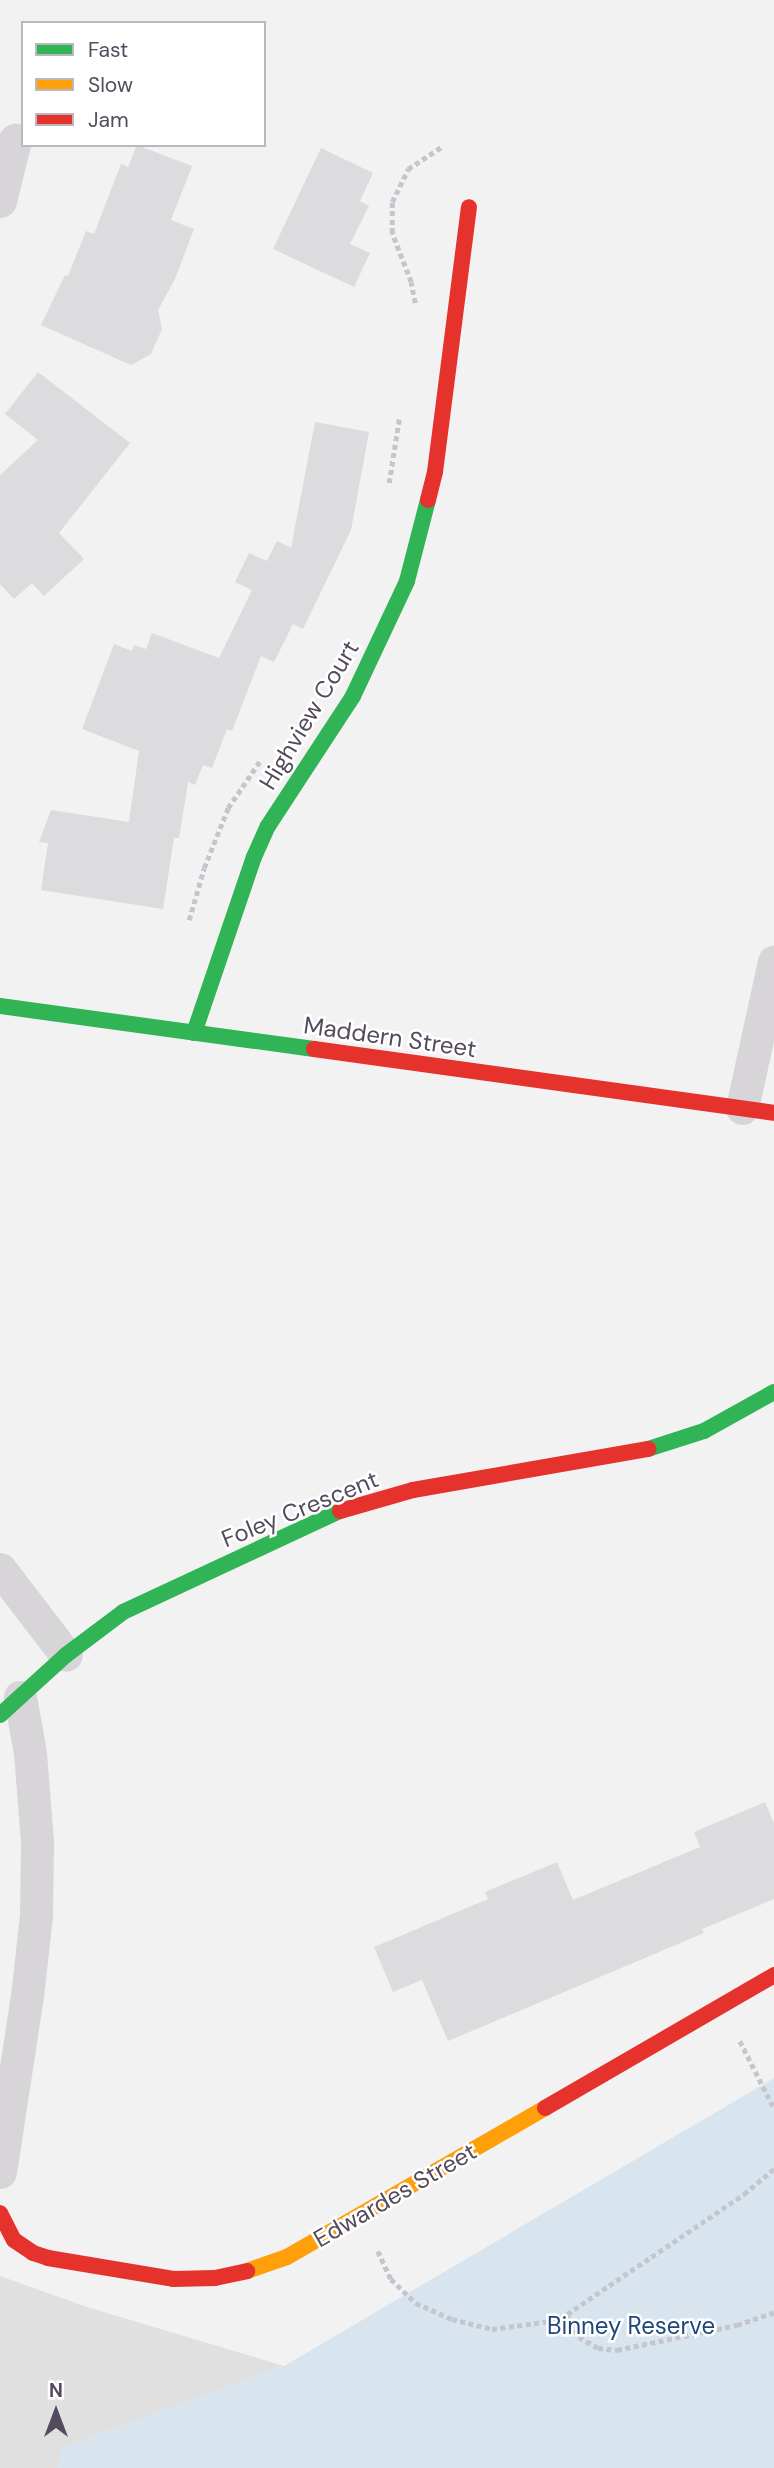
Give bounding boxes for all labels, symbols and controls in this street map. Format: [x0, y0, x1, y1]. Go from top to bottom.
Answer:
legend [21, 21, 266, 147]
text: Fast [88, 36, 128, 64]
text: Slow [88, 71, 133, 99]
text: Jam [88, 106, 129, 134]
street label: Highview Court [253, 635, 365, 795]
street label: Maddern Street [302, 1011, 478, 1063]
street label: Foley Crescent [217, 1464, 383, 1554]
street label: Edwardes Street [309, 2137, 481, 2253]
park label: Binney Reserve [547, 2312, 715, 2340]
north arrow [21, 2377, 91, 2447]
text: N [49, 2378, 63, 2403]

